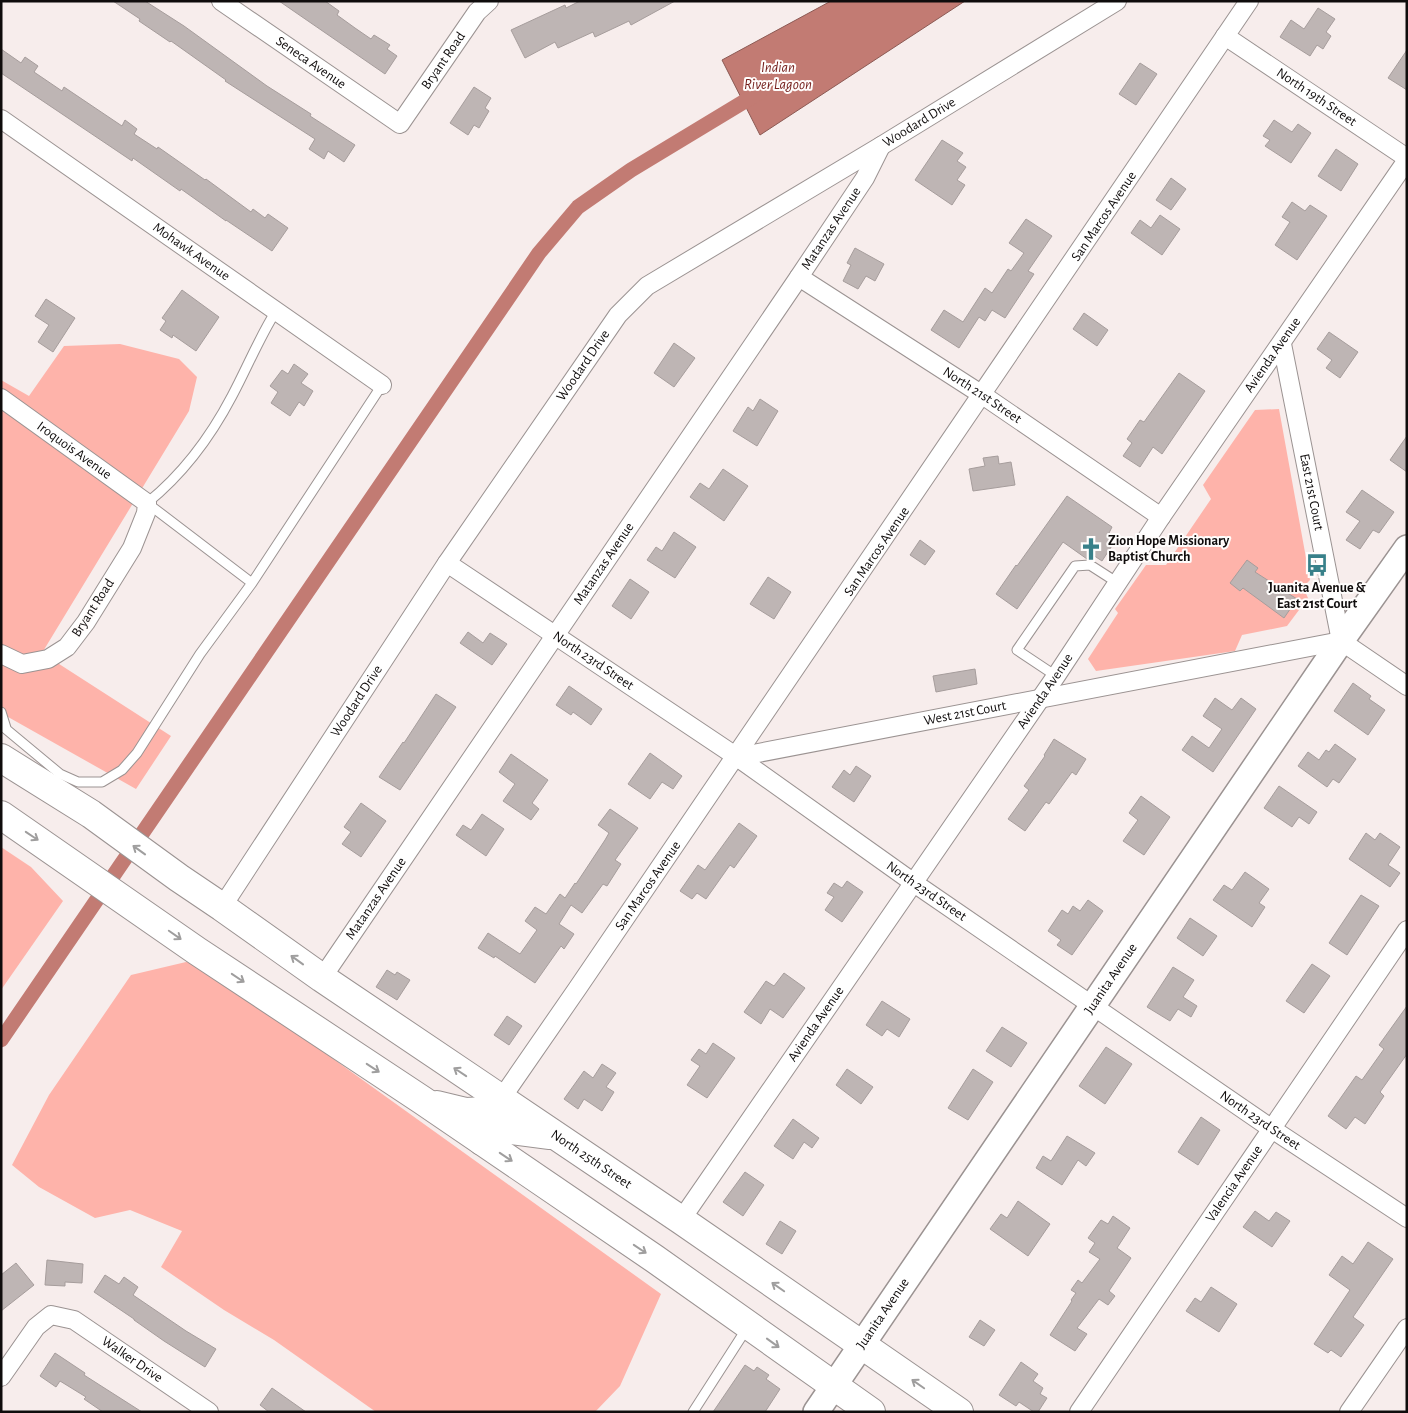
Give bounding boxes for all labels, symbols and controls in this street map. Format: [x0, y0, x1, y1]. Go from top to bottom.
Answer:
street label: Bryant Road [419, 30, 468, 92]
street label: Seneca Avenue [273, 34, 348, 92]
water label: Indian River Lagoon [744, 60, 812, 92]
street label: North 19th Street [1274, 66, 1359, 129]
street label: Woodard Drive [881, 95, 958, 150]
street label: San Marcos Avenue [1069, 169, 1139, 264]
street label: Matanzas Avenue [799, 185, 864, 272]
street label: Mohawk Avenue [150, 220, 232, 283]
street label: Avienda Avenue [1242, 315, 1303, 395]
street label: Woodard Drive [554, 328, 612, 403]
street label: North 21st Street [940, 364, 1024, 427]
street label: Iroquois Avenue [34, 419, 114, 482]
street label: East 21st Court [1297, 453, 1326, 532]
street label: San Marcos Avenue [842, 504, 912, 599]
street label: Matanzas Avenue [571, 520, 637, 607]
place label: Zion Hope Missionary Baptist Church [1108, 534, 1230, 564]
church icon: Zion Hope Missionary Baptist Church [1078, 536, 1104, 562]
bus stop icon: Juanita Avenue & East 21st Court [1304, 552, 1330, 578]
street label: Bryant Road [69, 577, 117, 639]
place label: Juanita Avenue & East 21st Court [1268, 581, 1366, 611]
street label: North 23rd Street [550, 629, 637, 693]
street label: Avienda Avenue [1015, 651, 1076, 732]
street label: Woodard Drive [328, 663, 385, 739]
street label: West 21st Court [923, 698, 1008, 728]
one-way arrow [25, 831, 39, 842]
street label: San Marcos Avenue [613, 839, 683, 933]
one-way arrow [133, 844, 146, 855]
street label: Matanzas Avenue [343, 855, 409, 942]
street label: North 23rd Street [884, 859, 969, 924]
one-way arrow [168, 930, 182, 940]
street label: Juanita Avenue [1082, 941, 1140, 1017]
one-way arrow [291, 955, 305, 965]
one-way arrow [231, 973, 245, 983]
street label: Avienda Avenue [785, 984, 847, 1064]
one-way arrow [366, 1063, 380, 1073]
one-way arrow [454, 1067, 468, 1077]
street label: North 23rd Street [1217, 1088, 1303, 1153]
street label: North 25th Street [548, 1127, 635, 1192]
street label: Valencia Avenue [1203, 1143, 1265, 1225]
one-way arrow [499, 1152, 513, 1162]
one-way arrow [633, 1244, 647, 1254]
street label: Juanita Avenue [854, 1276, 912, 1352]
one-way arrow [771, 1282, 785, 1292]
street label: Walker Drive [99, 1334, 165, 1385]
one-way arrow [766, 1338, 780, 1348]
one-way arrow [912, 1379, 926, 1389]

